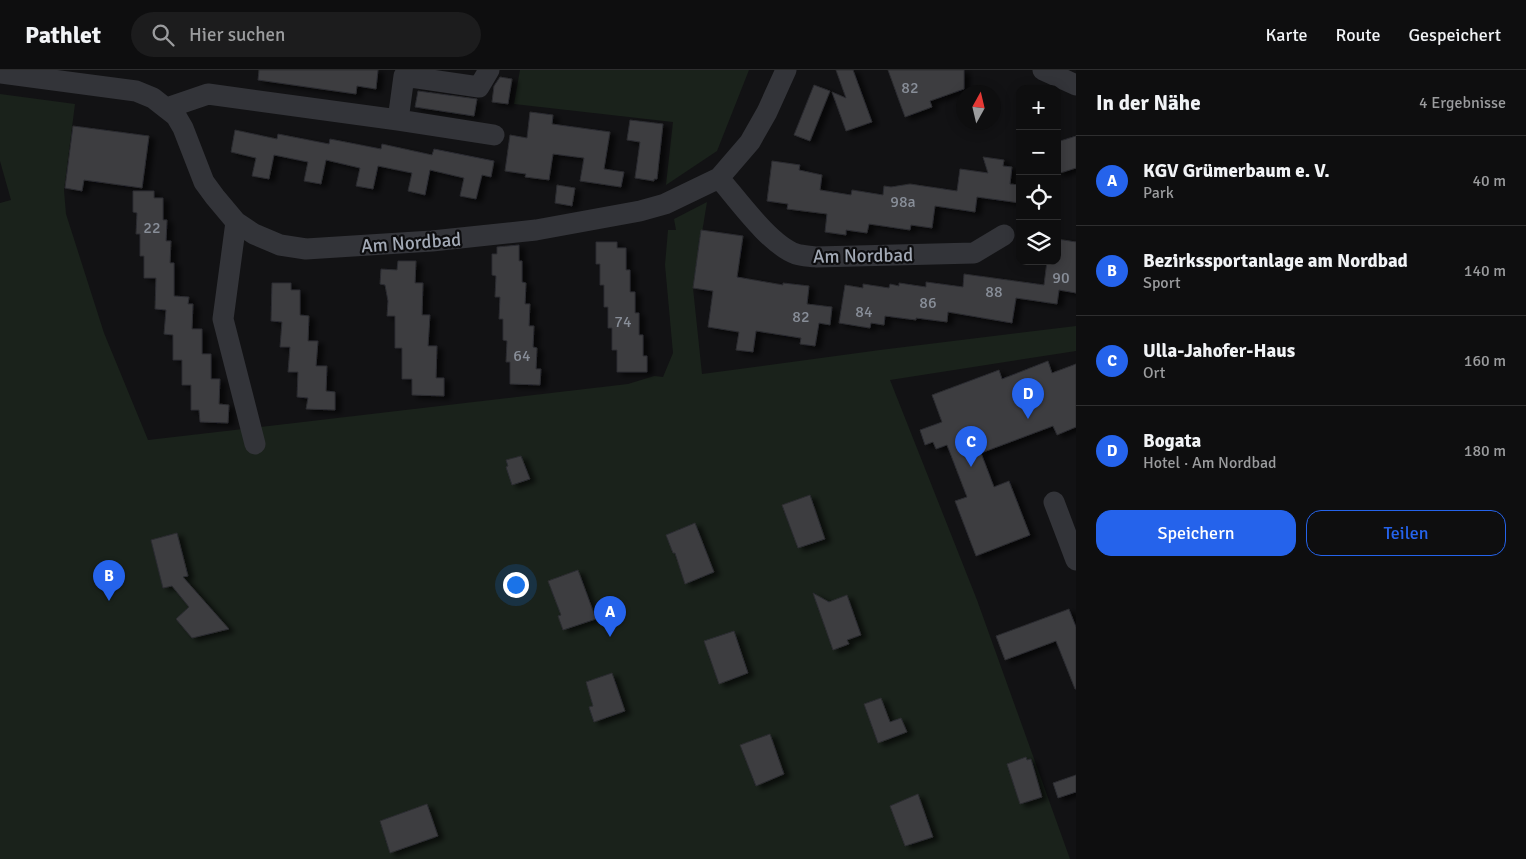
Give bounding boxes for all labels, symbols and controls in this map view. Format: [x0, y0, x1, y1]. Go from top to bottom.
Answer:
search box [131, 12, 481, 57]
text: Pathlet [25, 20, 101, 50]
icon: search [149, 21, 177, 49]
text: Hier suchen [189, 23, 285, 47]
text: Karte [1266, 24, 1308, 46]
text: Route [1336, 24, 1381, 46]
text: Gespeichert [1409, 24, 1501, 46]
house number: 82 [901, 78, 919, 98]
north arrow [956, 85, 1001, 130]
map controls [1016, 85, 1061, 265]
button: + [1016, 85, 1061, 130]
text: In der Nähe [1096, 90, 1201, 116]
text: 4 Ergebnisse [1419, 93, 1506, 113]
button: − [1016, 130, 1061, 175]
text: KGV Grümerbaum e. V. [1143, 159, 1330, 183]
text: A [1107, 171, 1117, 191]
text: 40 m [1472, 171, 1506, 191]
button: locate [1016, 175, 1061, 220]
text: Park [1143, 183, 1174, 203]
house number: 98a [890, 192, 916, 212]
house number: 22 [143, 218, 161, 238]
button: layers [1016, 220, 1061, 265]
street label: Am Nordbad [360, 228, 462, 258]
street label: Am Nordbad [813, 243, 913, 269]
text: Bezirkssportanlage am Nordbad [1143, 249, 1408, 273]
text: B [1107, 261, 1117, 281]
text: 140 m [1464, 261, 1506, 281]
house number: 90 [1052, 268, 1070, 288]
text: Sport [1143, 273, 1181, 293]
house number: 88 [985, 282, 1003, 302]
house number: 86 [919, 293, 937, 313]
house number: 84 [855, 302, 873, 322]
house number: 82 [792, 307, 810, 327]
house number: 74 [614, 312, 632, 332]
text: Ulla-Jahofer-Haus [1143, 339, 1295, 363]
house number: 64 [513, 346, 531, 366]
text: C [1107, 351, 1117, 371]
text: 160 m [1464, 351, 1506, 371]
text: Ort [1143, 363, 1165, 383]
pin: D [1012, 378, 1044, 419]
pin: C [955, 426, 987, 467]
text: Bogata [1143, 429, 1201, 453]
text: D [1107, 441, 1117, 461]
text: 180 m [1464, 441, 1506, 461]
text: Hotel · Am Nordbad [1143, 453, 1276, 473]
button: Speichern [1096, 510, 1296, 556]
button: Teilen [1306, 510, 1506, 556]
pin: B [93, 560, 125, 601]
your location [503, 572, 529, 598]
pin: A [594, 596, 626, 637]

